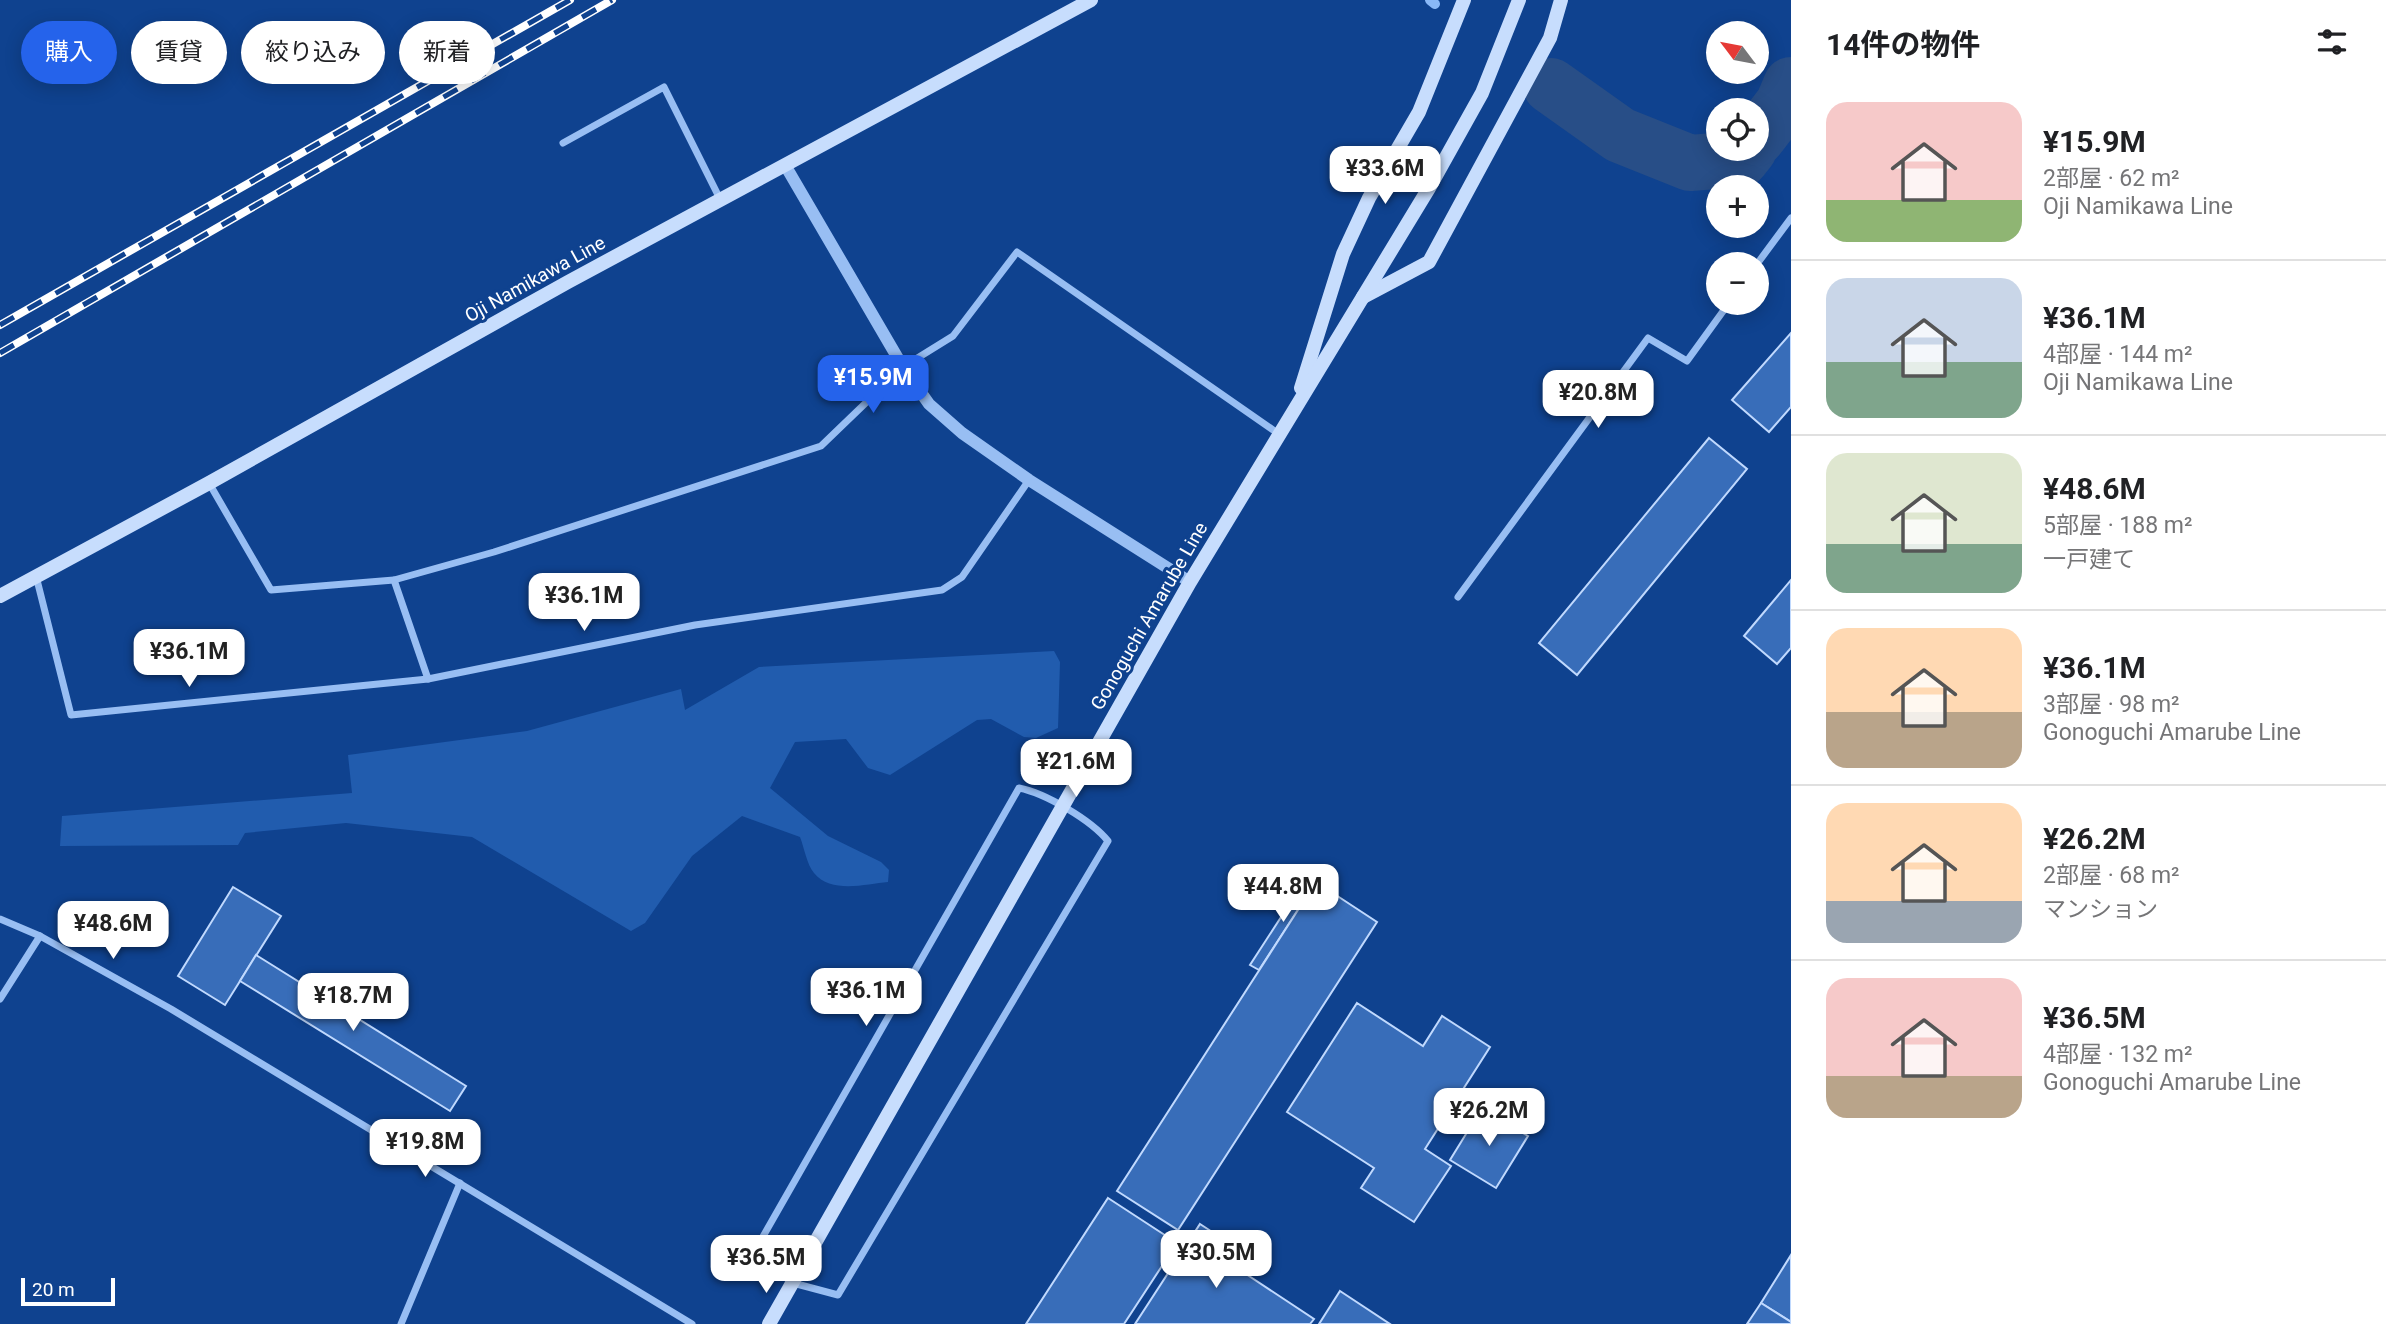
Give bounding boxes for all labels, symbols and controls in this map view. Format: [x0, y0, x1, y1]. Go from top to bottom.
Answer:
chip: 購入 [21, 21, 117, 84]
chip: 賃貸 [131, 21, 227, 84]
chip: 絞り込み [241, 21, 385, 84]
chip: 新着 [399, 21, 495, 84]
north arrow [1706, 21, 1769, 84]
map controls [1706, 21, 1769, 315]
icon: filters [2313, 23, 2351, 61]
text: 14件の物件 [1826, 27, 1980, 62]
button: locate [1706, 98, 1769, 161]
text: ¥15.9M [2043, 124, 2146, 159]
icon: home [1882, 130, 1966, 214]
pin: ¥33.6M [1328, 146, 1442, 206]
text: ¥33.6M [1346, 155, 1424, 182]
text: 2部屋 · 62 m² [2043, 165, 2180, 192]
button: + [1706, 175, 1769, 238]
text: Oji Namikawa Line [2043, 193, 2233, 220]
street label: Oji Namikawa Line [461, 231, 609, 327]
button: − [1706, 252, 1769, 315]
text: ¥36.1M [2043, 300, 2146, 335]
icon: home [1882, 306, 1966, 390]
text: 4部屋 · 144 m² [2043, 341, 2192, 368]
pin: ¥15.9M [816, 356, 930, 415]
text: ¥15.9M [834, 364, 912, 391]
text: Oji Namikawa Line [2043, 369, 2233, 396]
pin: ¥20.8M [1541, 370, 1655, 430]
text: ¥20.8M [1559, 379, 1637, 406]
text: ¥48.6M [2043, 471, 2146, 506]
icon: home [1882, 481, 1966, 565]
text: 5部屋 · 188 m² [2043, 512, 2192, 539]
street label: Gonoguchi Amarube Line [1086, 518, 1212, 714]
text: 一戸建て [2043, 546, 2135, 573]
pin: ¥36.1M [527, 574, 641, 633]
text: ¥36.1M [545, 582, 623, 609]
pin: ¥36.1M [132, 630, 246, 689]
text: ¥36.1M [150, 638, 228, 665]
text: ¥36.1M [2043, 650, 2146, 685]
icon: home [1882, 656, 1966, 740]
text: 3部屋 · 98 m² [2043, 691, 2180, 718]
text: Gonoguchi Amarube Line [2043, 719, 2301, 746]
pin: ¥21.6M [1019, 740, 1133, 799]
text: ¥21.6M [1037, 748, 1115, 775]
text: ¥26.2M [2043, 821, 2146, 856]
icon: home [1882, 831, 1966, 915]
text: 2部屋 · 68 m² [2043, 862, 2180, 889]
pin: ¥44.8M [1226, 864, 1340, 924]
text: ¥44.8M [1244, 873, 1322, 900]
text: マンション [2043, 896, 2158, 923]
pin: ¥48.6M [56, 902, 170, 961]
text: ¥48.6M [74, 910, 152, 937]
pin: ¥36.1M [809, 968, 923, 1028]
pin: ¥18.7M [296, 974, 410, 1033]
text: ¥36.1M [827, 977, 905, 1004]
text: ¥18.7M [314, 982, 392, 1009]
text: ¥36.5M [2043, 1000, 2146, 1035]
icon: home [1882, 1006, 1966, 1090]
text: 4部屋 · 132 m² [2043, 1041, 2192, 1068]
text: Gonoguchi Amarube Line [2043, 1069, 2301, 1096]
pin: ¥26.2M [1432, 1088, 1546, 1148]
text: ¥26.2M [1450, 1097, 1528, 1124]
pin: ¥19.8M [368, 1120, 482, 1179]
text: ¥19.8M [386, 1128, 464, 1155]
pin: ¥30.5M [1159, 1230, 1273, 1290]
pin: ¥36.5M [709, 1236, 823, 1295]
text: ¥30.5M [1177, 1239, 1255, 1266]
text: ¥36.5M [727, 1244, 805, 1271]
scale bar [21, 1275, 116, 1307]
text: 20 m [32, 1278, 75, 1301]

